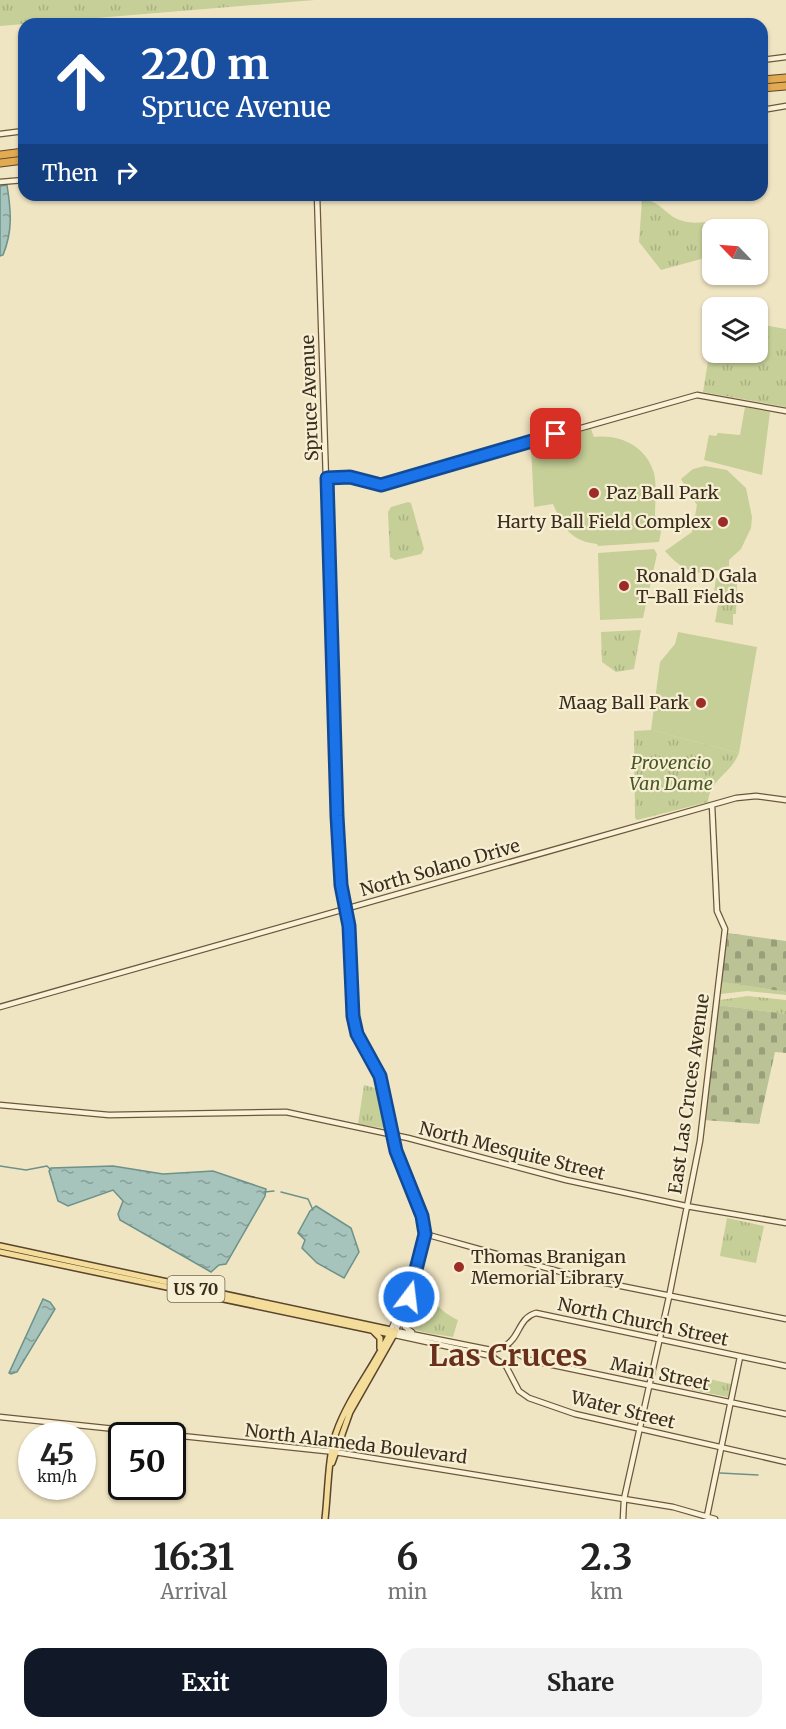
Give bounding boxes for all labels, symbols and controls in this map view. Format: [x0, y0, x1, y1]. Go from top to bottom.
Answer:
text: 220 m [141, 38, 269, 90]
icon: ahead [42, 42, 120, 120]
text: Spruce Avenue [141, 90, 331, 124]
icon: right [110, 156, 143, 189]
text: Then [42, 159, 98, 187]
north arrow [702, 219, 768, 285]
map controls [702, 219, 768, 363]
button: layers [702, 297, 768, 363]
street label: Spruce Avenue [296, 334, 323, 462]
pin [530, 408, 581, 459]
icon: arrive [539, 417, 572, 450]
place label: Paz Ball Park [606, 481, 719, 504]
marker: Paz Ball Park [587, 486, 601, 500]
place label: Harty Ball Field Complex [497, 510, 711, 533]
marker: Harty Ball Field Complex [716, 515, 730, 529]
place label: Ronald D Gala T-Ball Fields [636, 564, 757, 608]
marker: Ronald D Gala T-Ball Fields [617, 579, 631, 593]
place label: Maag Ball Park [559, 691, 690, 714]
marker: Maag Ball Park [694, 696, 708, 710]
park label: Provencio Van Dame [629, 751, 713, 795]
street label: North Solano Drive [357, 834, 522, 901]
street label: East Las Cruces Avenue [663, 992, 714, 1196]
street label: North Mesquite Street [417, 1116, 607, 1185]
place label: Thomas Branigan Memorial Library [471, 1245, 626, 1289]
marker: Thomas Branigan Memorial Library [452, 1260, 466, 1274]
position arrow [377, 1265, 441, 1329]
road number: US 70 [168, 1276, 224, 1302]
street label: North Church Street [556, 1292, 731, 1351]
district label: Las Cruces [429, 1336, 588, 1374]
street label: Main Street [608, 1352, 712, 1395]
street label: Water Street [568, 1385, 678, 1434]
street label: North Alameda Boulevard [244, 1418, 469, 1469]
speed limit sign: 50 [108, 1422, 186, 1500]
text: 45 [40, 1435, 74, 1473]
text: km/h [37, 1467, 77, 1486]
text: 16:31 [153, 1535, 234, 1580]
text: 6 [396, 1535, 419, 1580]
text: 2.3 [581, 1535, 633, 1580]
text: Arrival [160, 1579, 227, 1604]
text: min [388, 1579, 427, 1604]
text: km [590, 1579, 623, 1604]
button: Exit [24, 1648, 387, 1717]
button: Share [399, 1648, 762, 1717]

